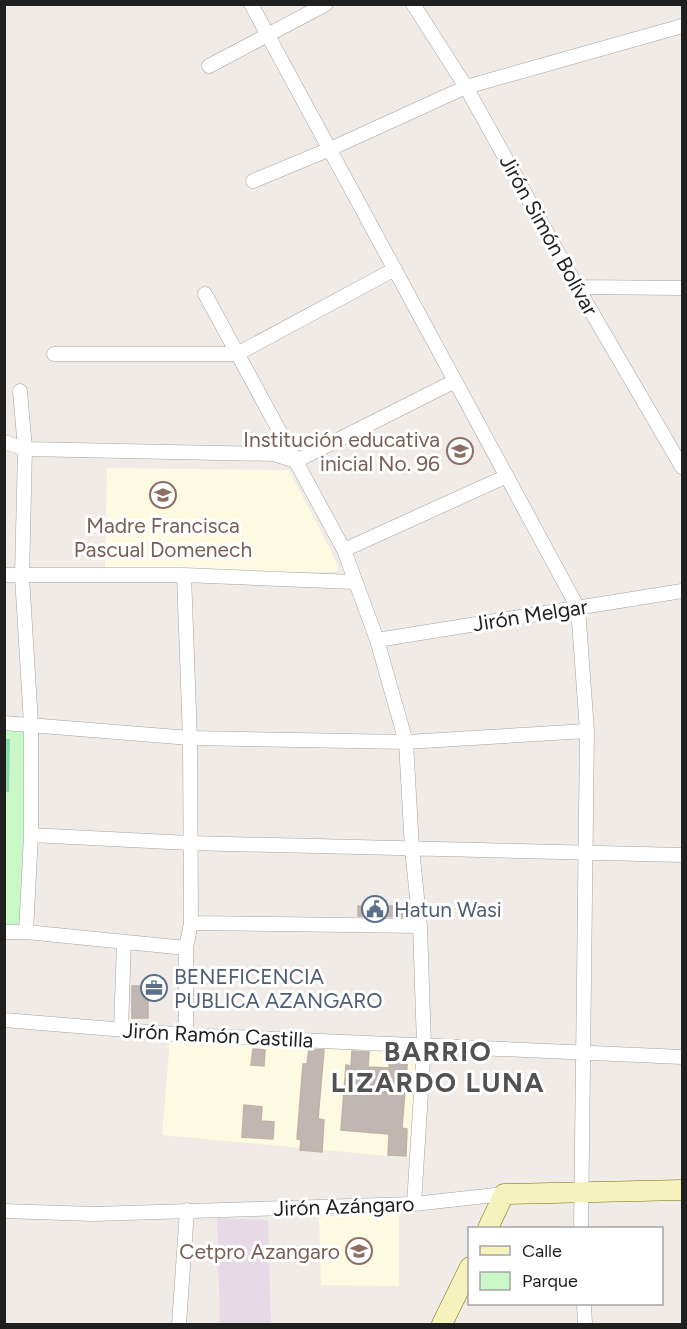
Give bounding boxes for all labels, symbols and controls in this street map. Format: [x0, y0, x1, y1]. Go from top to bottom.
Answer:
street label: Jirón Simón Bolívar [495, 150, 603, 320]
place label: Institución educativa inicial No. 96 [243, 427, 440, 476]
school or university icon: Institución educativa inicial No. 96 [445, 436, 475, 466]
school or university icon: Madre Francisca Pascual Domenech [148, 480, 178, 510]
place label: Madre Francisca Pascual Domenech [74, 513, 252, 562]
street label: Jirón Melgar [471, 594, 589, 636]
public building icon: Hatun Wasi [360, 894, 390, 924]
place label: Hatun Wasi [394, 897, 502, 922]
place label: BENEFICENCIA PUBLICA AZANGARO [174, 964, 383, 1013]
office icon: BENEFICENCIA PUBLICA AZANGARO [139, 973, 169, 1003]
street label: Jirón Ramón Castilla [122, 1018, 314, 1052]
district label: BARRIO LIZARDO LUNA [331, 1035, 545, 1099]
street label: Jirón Azángaro [273, 1191, 415, 1221]
legend [468, 1227, 663, 1305]
school or university icon: Cetpro Azangaro [344, 1236, 374, 1266]
place label: Cetpro Azangaro [179, 1239, 340, 1264]
text: Calle [522, 1240, 562, 1262]
text: Parque [522, 1270, 578, 1292]

